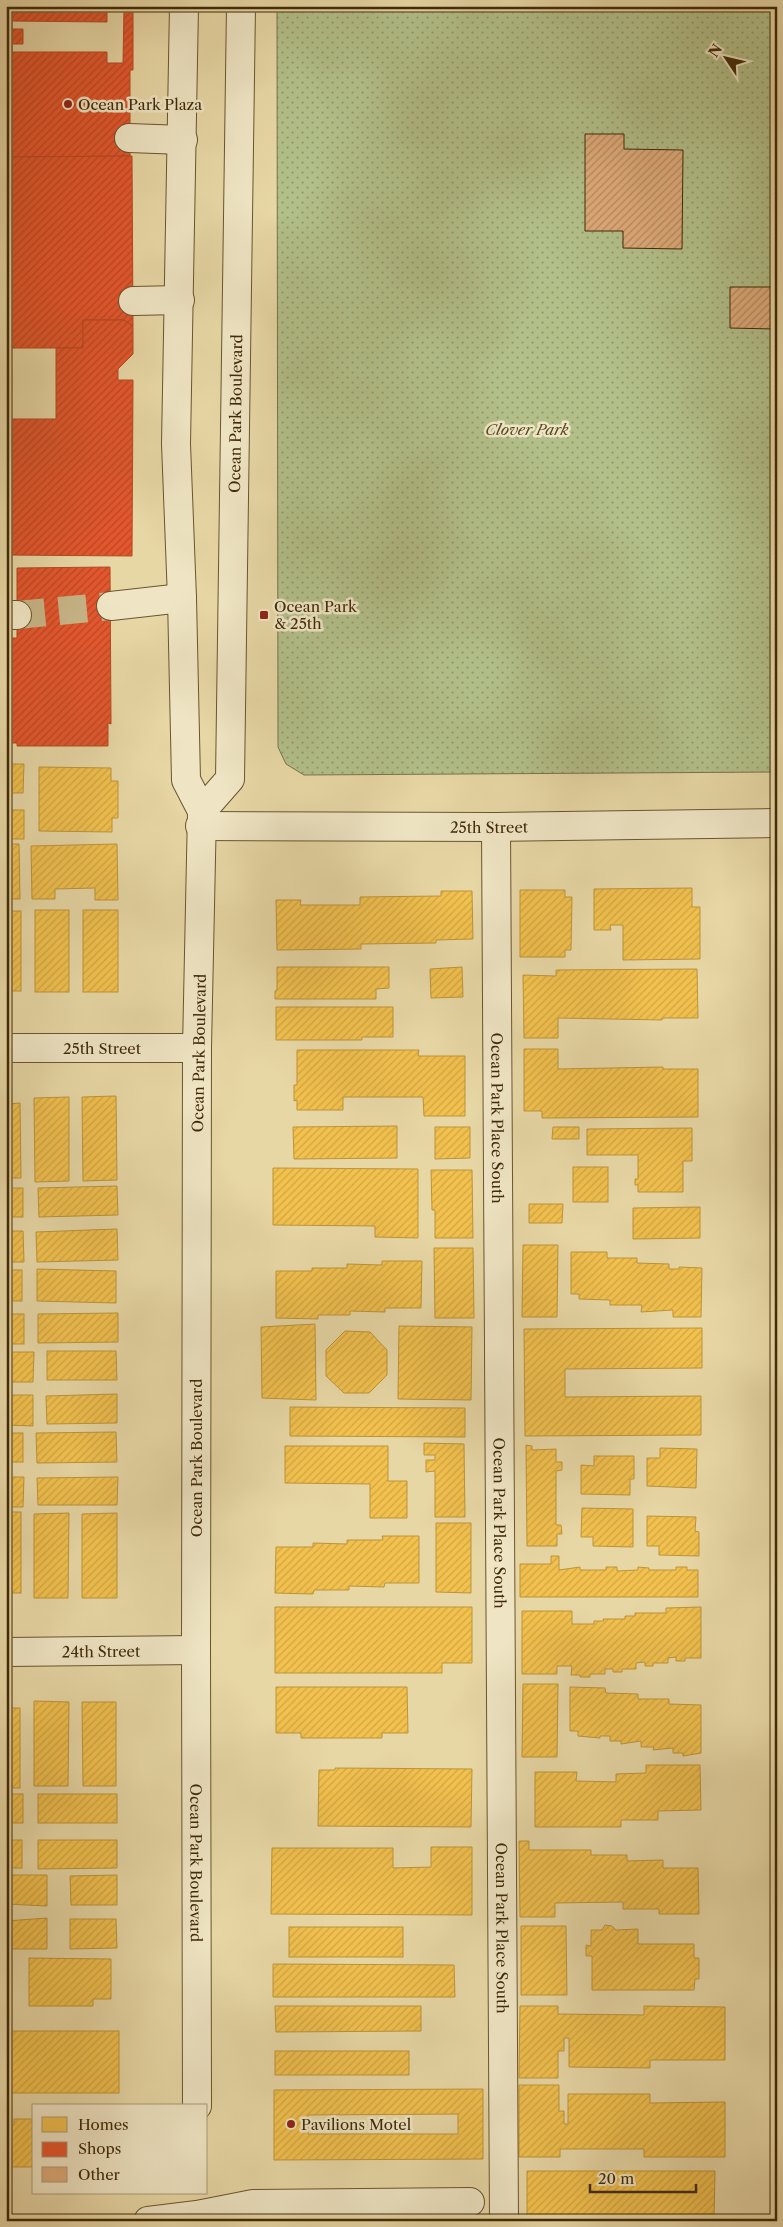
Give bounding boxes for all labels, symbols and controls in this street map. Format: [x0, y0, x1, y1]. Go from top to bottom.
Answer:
north arrow [700, 32, 750, 82]
text: N [704, 40, 726, 61]
place label: Ocean Park Plaza [78, 95, 202, 114]
marker: Ocean Park Plaza [62, 98, 74, 110]
street label: Ocean Park Boulevard [225, 334, 246, 493]
park label: Clover Park [485, 420, 569, 439]
place label: Ocean Park & 25th [274, 597, 358, 633]
marker: Ocean Park & 25th [258, 609, 270, 621]
street label: 25th Street [450, 817, 529, 837]
street label: Ocean Park Boulevard [188, 974, 210, 1132]
street label: Ocean Park Place South [488, 1032, 508, 1204]
street label: 25th Street [63, 1039, 142, 1058]
street label: Ocean Park Boulevard [187, 1379, 206, 1537]
street label: Ocean Park Place South [490, 1437, 510, 1609]
street label: 24th Street [62, 1641, 141, 1661]
street label: Ocean Park Boulevard [187, 1783, 206, 1942]
street label: Ocean Park Place South [492, 1842, 512, 2014]
legend [32, 2104, 208, 2194]
text: Homes [78, 2115, 129, 2134]
place label: Pavilions Motel [301, 2115, 412, 2134]
marker: Pavilions Motel [285, 2118, 297, 2130]
text: Shops [78, 2139, 121, 2158]
scale bar [590, 2162, 697, 2194]
text: Other [78, 2165, 121, 2184]
text: 20 m [598, 2169, 634, 2188]

